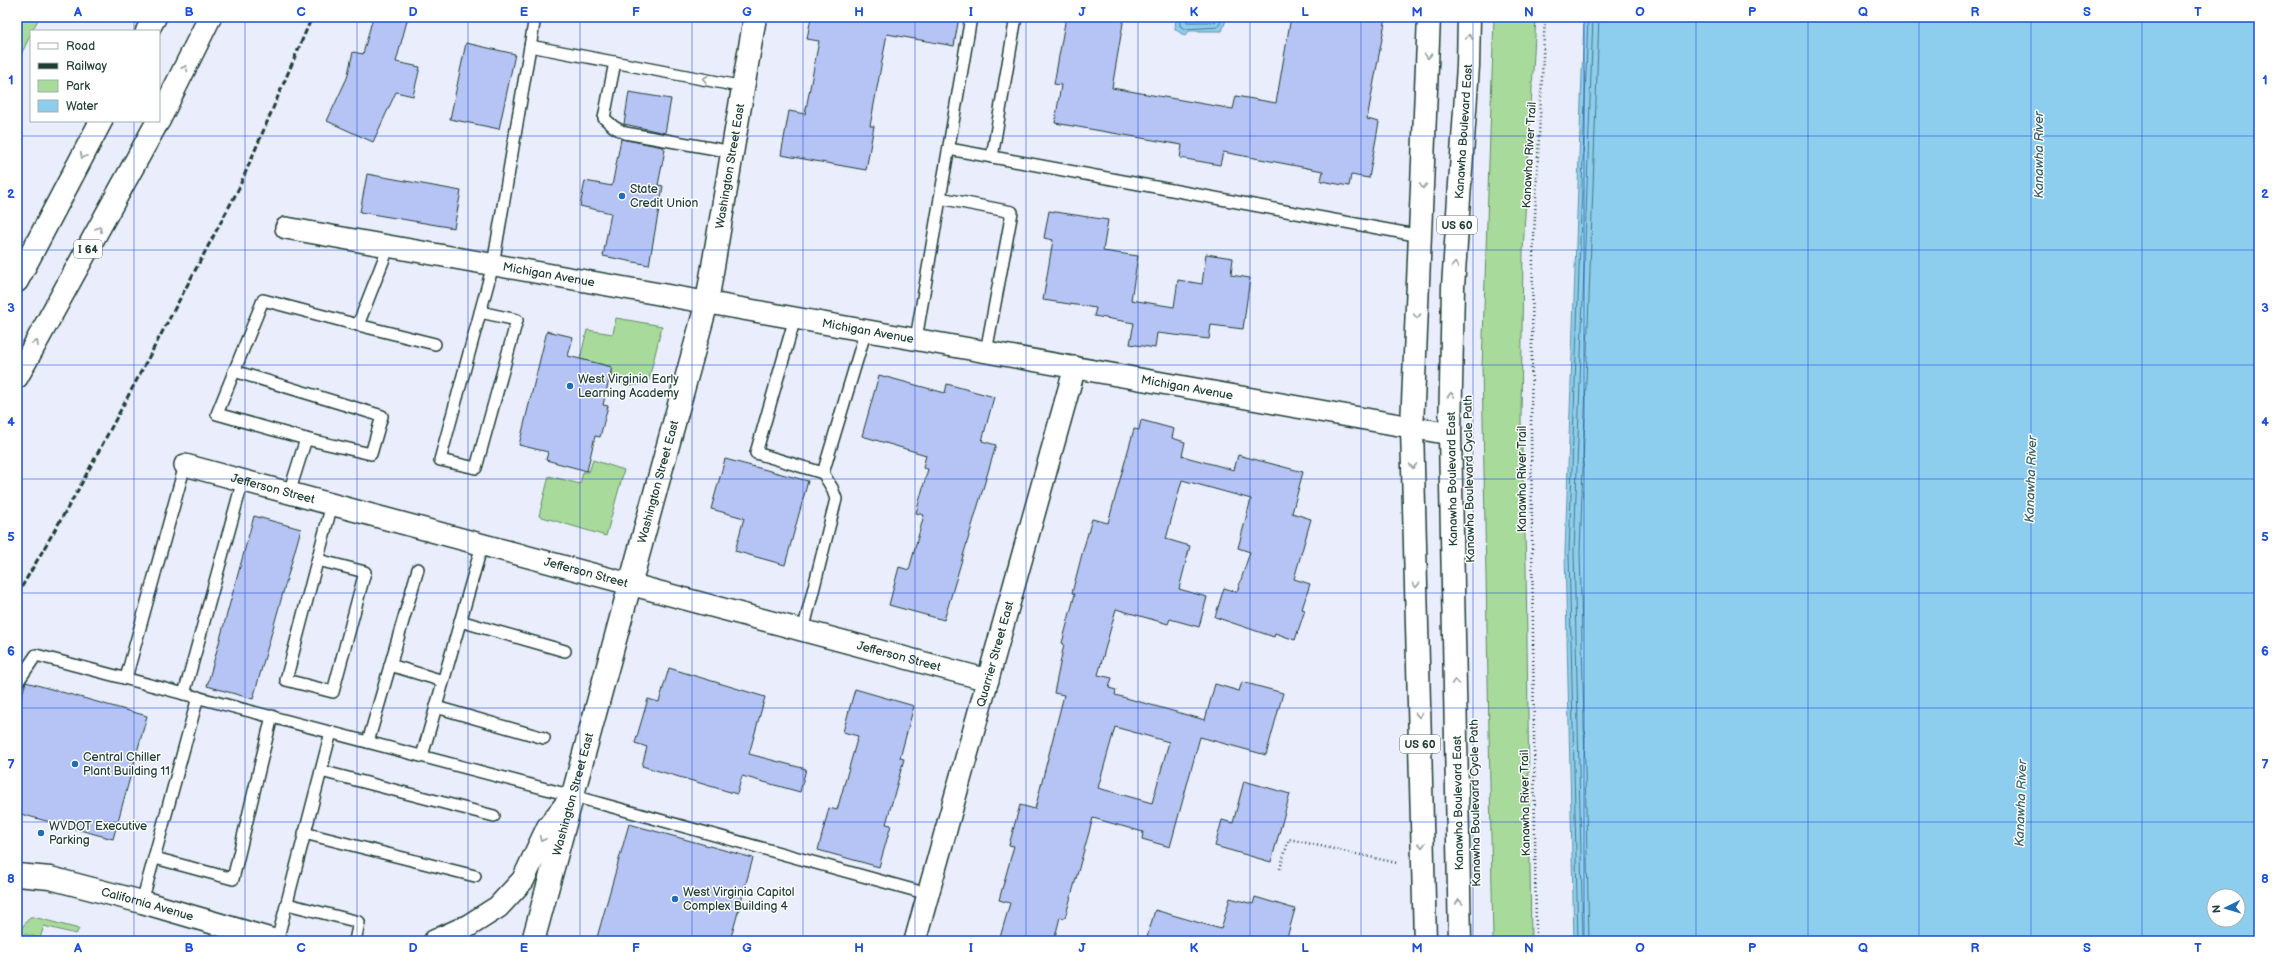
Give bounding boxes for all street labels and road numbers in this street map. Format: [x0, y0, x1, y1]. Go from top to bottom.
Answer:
street label: Kanawha Boulevard East [1452, 64, 1476, 199]
street label: Kanawha River Trail [1519, 101, 1540, 209]
street label: Washington Street East [712, 102, 748, 230]
road number: US 60 [1437, 216, 1477, 234]
road number: I 64 [74, 240, 102, 258]
street label: Michigan Avenue [502, 260, 596, 291]
street label: Michigan Avenue [821, 316, 915, 347]
street label: Michigan Avenue [1140, 372, 1234, 403]
street label: Kanawha Boulevard Cycle Path [1461, 395, 1478, 563]
street label: Kanawha Boulevard East [1444, 411, 1461, 547]
street label: Washington Street East [635, 418, 683, 545]
street label: Kanawha River Trail [1515, 426, 1530, 532]
street label: Jefferson Street [229, 471, 317, 507]
street label: Jefferson Street [542, 554, 630, 591]
street label: Quarrier Street East [974, 599, 1017, 709]
street label: Jefferson Street [855, 638, 943, 675]
street label: Kanawha Boulevard Cycle Path [1467, 719, 1484, 887]
street label: Washington Street East [550, 731, 597, 858]
road number: US 60 [1400, 735, 1440, 753]
street label: Kanawha Boulevard East [1450, 735, 1467, 871]
street label: Kanawha River Trail [1517, 750, 1534, 856]
street label: California Avenue [99, 885, 195, 925]

